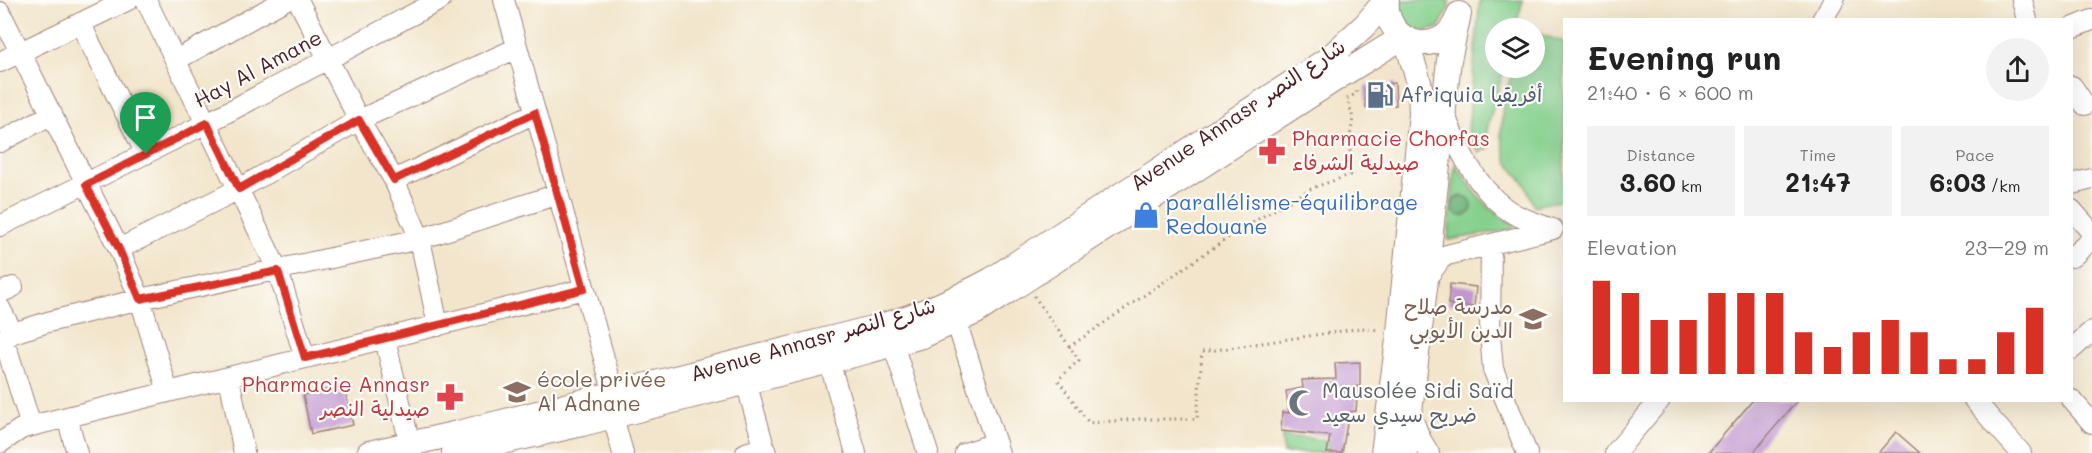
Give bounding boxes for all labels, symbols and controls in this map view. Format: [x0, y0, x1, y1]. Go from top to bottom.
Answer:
map controls [1485, 18, 1545, 78]
button: layers [1485, 18, 1545, 78]
street label: Hay Al Amane [189, 23, 326, 113]
street label: Avenue Annasr شارع النصر [1124, 32, 1352, 198]
text: Evening run [1587, 35, 1781, 78]
button: share [1986, 38, 2049, 101]
text: 21:40 · 6 × 600 m [1587, 79, 1754, 105]
fuel station icon: Afriquia أفريقيا [1365, 80, 1395, 110]
place label: Afriquia أفريقيا [1400, 80, 1542, 107]
pin [120, 92, 171, 154]
icon: arrive [129, 101, 162, 134]
place label: Pharmacie Chorfas صيدلية الشرفاء [1292, 124, 1490, 175]
pharmacy icon: Pharmacie Chorfas صيدلية الشرفاء [1257, 136, 1287, 166]
text: Distance [1627, 144, 1695, 165]
text: Time [1800, 144, 1836, 165]
text: Pace [1955, 144, 1995, 165]
text: 3.60 [1620, 165, 1676, 199]
text: 21:47 [1785, 165, 1851, 199]
text: 6:03 [1929, 165, 1986, 199]
text: km [1676, 175, 1702, 196]
text: /km [1986, 175, 2021, 196]
place label: parallélisme-équilibrage Redouane [1166, 188, 1418, 239]
shop icon: parallélisme-équilibrage Redouane [1131, 200, 1161, 230]
text: Elevation [1587, 234, 1677, 260]
text: 23–29 m [1964, 234, 2049, 260]
street label: Avenue Annasr شارع النصر [687, 291, 939, 389]
place label: مدرسة صلاح الدين الأيوبي [1404, 292, 1513, 350]
school or university icon: مدرسة صلاح الدين الأيوبي [1518, 304, 1548, 334]
place label: école privée Al Adnane [537, 365, 666, 416]
place label: Pharmacie Annasr صيدلية النصر [242, 370, 430, 421]
place label: Mausolée Sidi Saïd ضريح سيدي سعيد [1322, 376, 1513, 430]
school or university icon: école privée Al Adnane [502, 377, 532, 407]
pharmacy icon: Pharmacie Annasr صيدلية النصر [435, 382, 465, 412]
mosque icon: Mausolée Sidi Saïd ضريح سيدي سعيد [1287, 388, 1317, 418]

